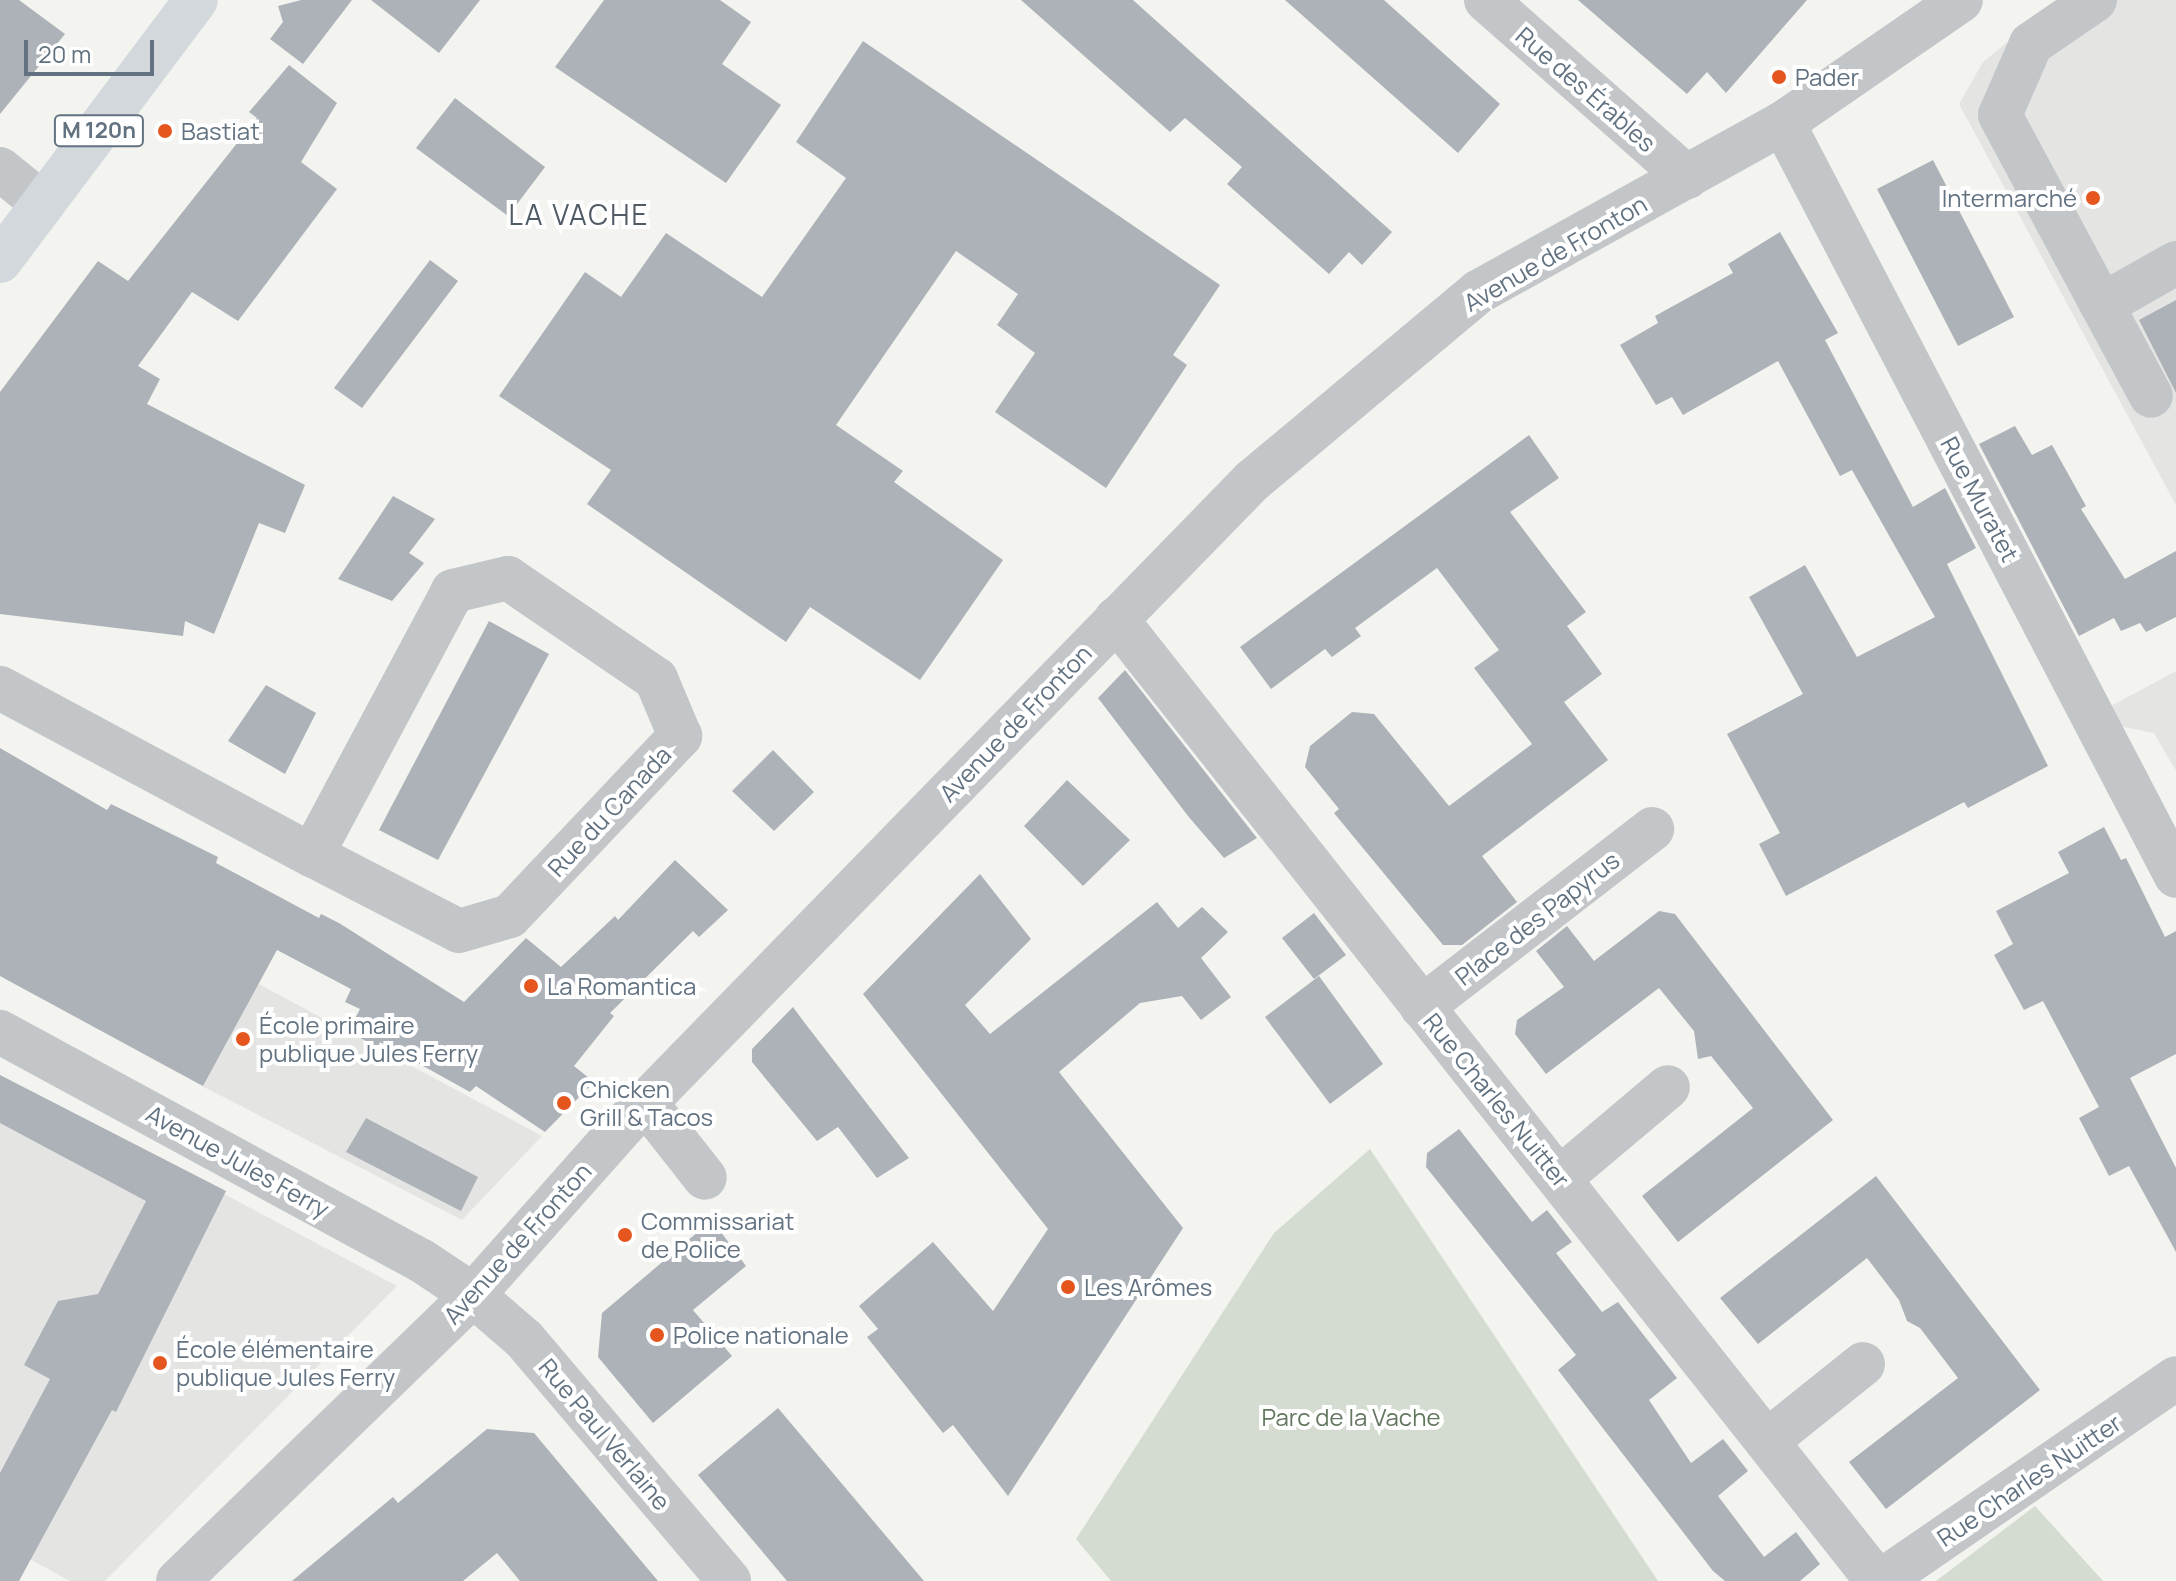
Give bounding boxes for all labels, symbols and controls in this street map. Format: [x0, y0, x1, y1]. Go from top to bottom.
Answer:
street label: Rue des Érables [1510, 21, 1662, 157]
scale bar [28, 24, 158, 74]
text: 20 m [38, 37, 91, 70]
place label: Pader [1795, 63, 1859, 91]
marker: Pader [1770, 68, 1788, 86]
road number: M 120n [53, 113, 145, 149]
place label: Bastiat [181, 117, 260, 145]
marker: Bastiat [156, 122, 174, 140]
place label: Intermarché [1942, 184, 2077, 212]
street label: Avenue de Fronton [1458, 189, 1652, 317]
marker: Intermarché [2084, 189, 2102, 207]
district label: LA VACHE [509, 197, 649, 231]
street label: Rue Muratet [1935, 432, 2025, 566]
street label: Avenue de Fronton [933, 639, 1097, 807]
street label: Rue du Canada [541, 740, 677, 882]
street label: Place des Papyrus [1449, 845, 1625, 991]
place label: La Romantica [547, 972, 696, 1000]
marker: La Romantica [522, 977, 540, 995]
street label: Rue Charles Nuitter [1418, 1007, 1576, 1193]
place label: École primaire publique Jules Ferry [259, 1011, 478, 1067]
marker: École primaire publique Jules Ferry [234, 1030, 252, 1048]
place label: Chicken Grill & Tacos [580, 1075, 713, 1131]
marker: Chicken Grill & Tacos [555, 1094, 573, 1112]
street label: Avenue Jules Ferry [141, 1099, 335, 1223]
street label: Avenue de Fronton [437, 1157, 597, 1329]
place label: Commissariat de Police [641, 1207, 794, 1263]
marker: Commissariat de Police [616, 1226, 634, 1244]
place label: Les Arômes [1084, 1273, 1212, 1301]
marker: Les Arômes [1059, 1278, 1077, 1296]
place label: Police nationale [673, 1321, 849, 1349]
marker: Police nationale [648, 1326, 666, 1344]
place label: École élémentaire publique Jules Ferry [176, 1335, 395, 1391]
street label: Rue Paul Verlaine [533, 1353, 677, 1515]
marker: École élémentaire publique Jules Ferry [151, 1354, 169, 1372]
park label: Parc de la Vache [1262, 1403, 1440, 1431]
street label: Rue Charles Nuitter [1932, 1408, 2126, 1552]

